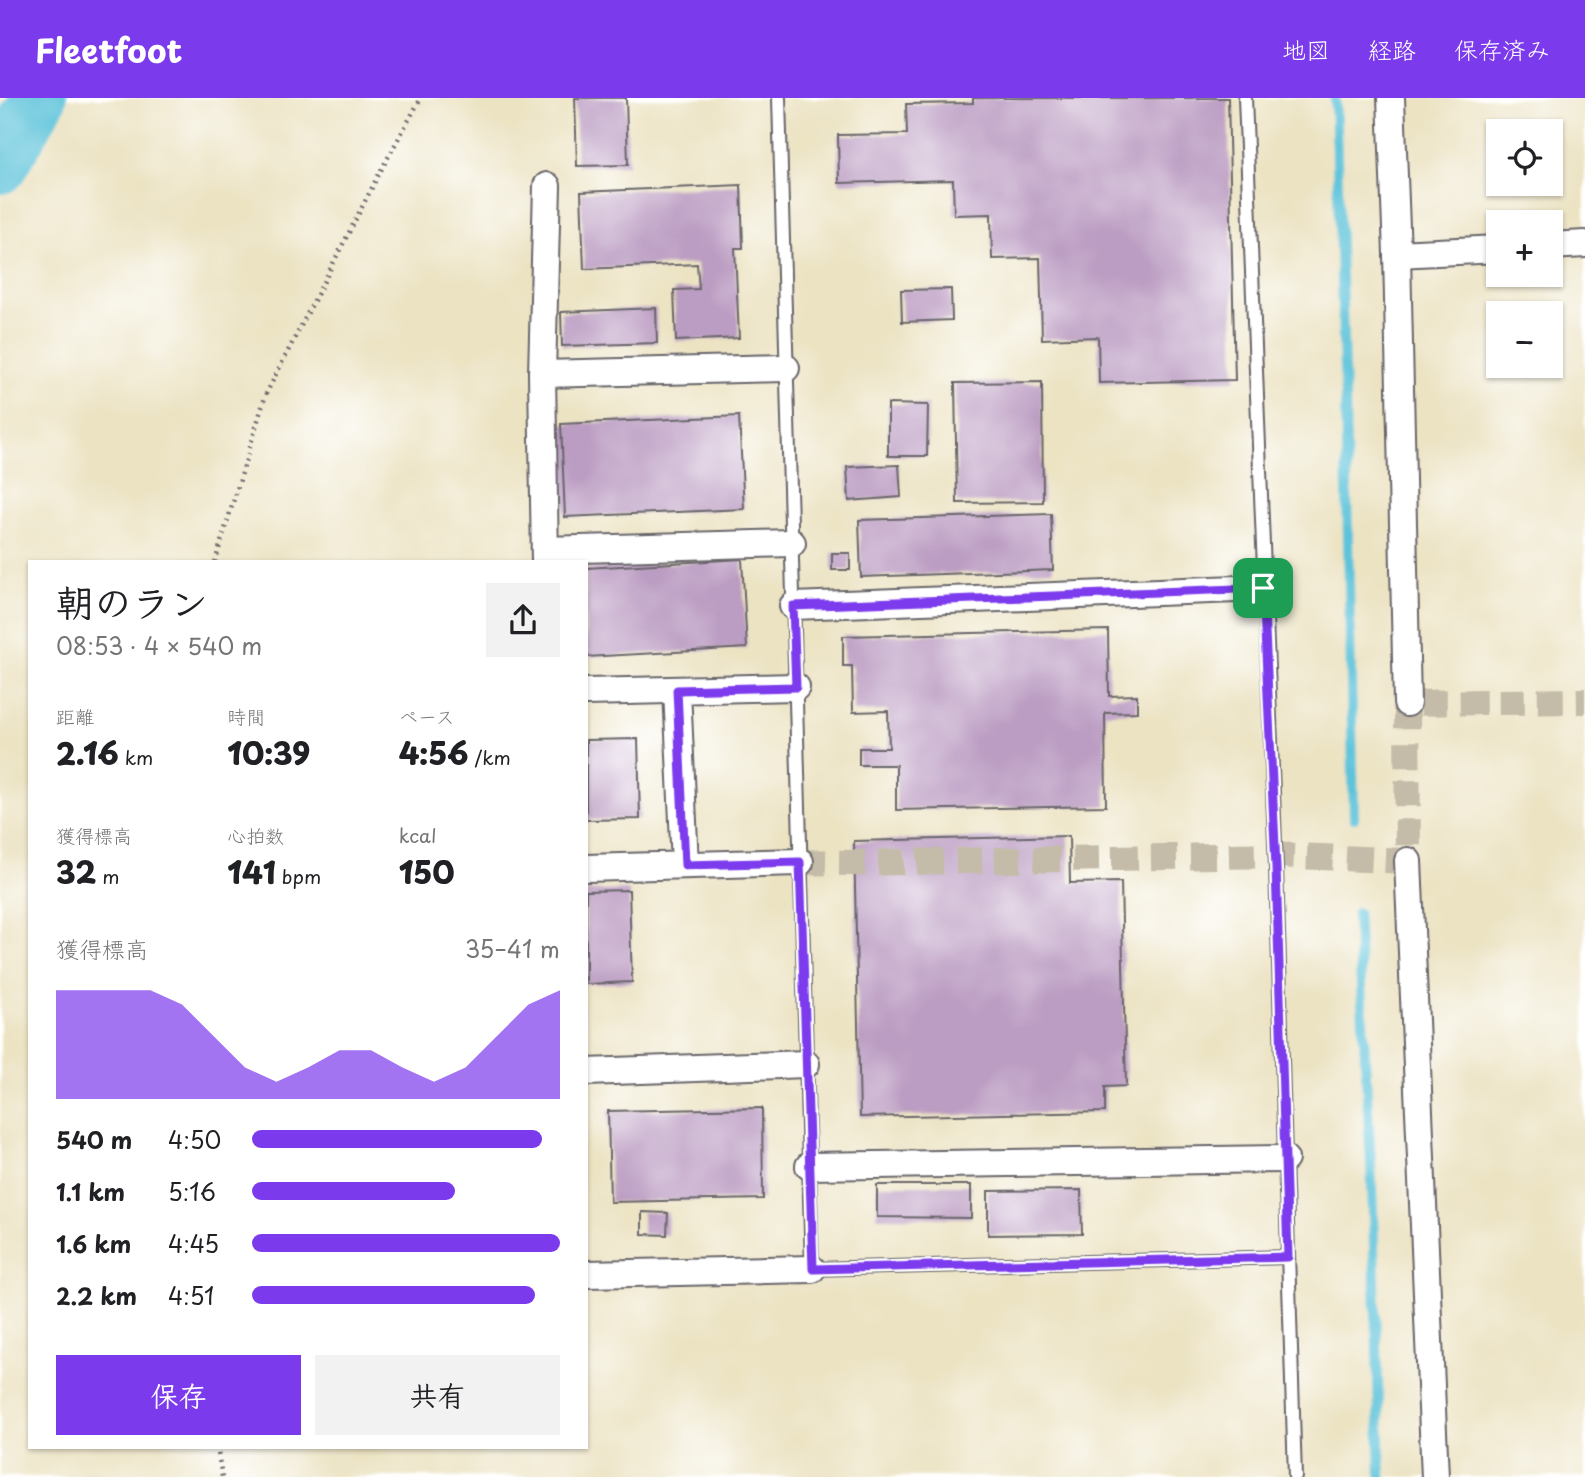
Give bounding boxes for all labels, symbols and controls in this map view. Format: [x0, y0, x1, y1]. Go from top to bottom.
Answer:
text: Fleetfoot [35, 24, 182, 74]
text: 地図 [1282, 31, 1330, 67]
text: 経路 [1368, 31, 1416, 67]
text: 保存済み [1454, 31, 1550, 67]
map controls [1486, 119, 1563, 378]
button: locate [1486, 119, 1563, 196]
button: + [1486, 210, 1563, 287]
button: − [1486, 301, 1563, 378]
pin [1233, 558, 1293, 618]
icon: arrive [1244, 569, 1282, 607]
text: 朝のラン [56, 573, 208, 630]
button: share [486, 583, 560, 657]
text: 08:53 · 4 × 540 m [56, 628, 262, 663]
text: 距離 [56, 702, 94, 730]
text: 時間 [227, 702, 265, 730]
text: ペース [399, 702, 455, 730]
text: 2.16 [56, 730, 119, 775]
text: 10:39 [227, 730, 310, 775]
text: 4:56 [399, 730, 468, 775]
text: km [119, 743, 153, 771]
text: /km [468, 743, 511, 771]
text: 獲得標高 [56, 821, 132, 849]
text: 心拍数 [227, 821, 284, 849]
text: kcal [399, 821, 437, 849]
text: 32 [56, 849, 96, 894]
text: 141 [227, 849, 276, 894]
text: 150 [399, 849, 455, 894]
text: m [96, 862, 120, 890]
text: bpm [276, 862, 321, 890]
text: 獲得標高 [56, 931, 148, 966]
text: 35–41 m [465, 931, 560, 966]
text: 540 m [56, 1122, 132, 1157]
text: 4:50 [168, 1122, 221, 1157]
text: 1.1 km [56, 1174, 125, 1209]
text: 5:16 [168, 1174, 216, 1209]
text: 1.6 km [56, 1226, 131, 1261]
text: 4:45 [168, 1226, 219, 1261]
text: 2.2 km [56, 1278, 137, 1313]
text: 4:51 [168, 1278, 214, 1313]
button: 保存 [56, 1355, 301, 1435]
button: 共有 [315, 1355, 560, 1435]

